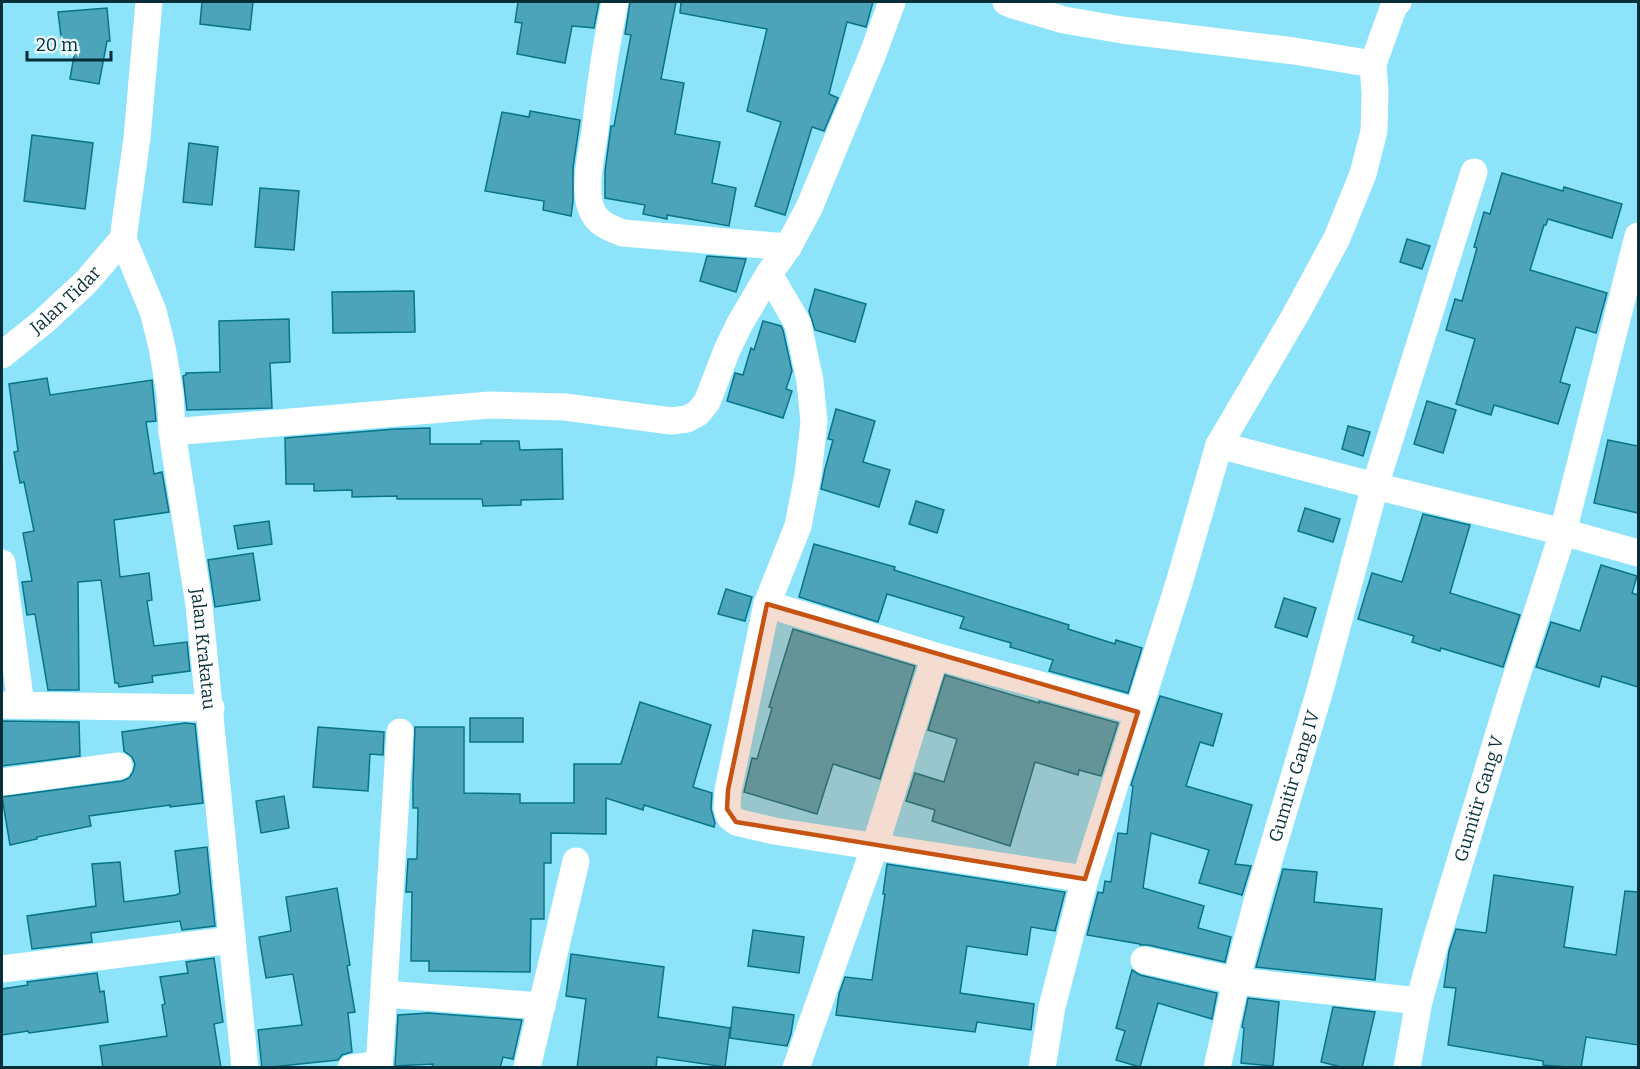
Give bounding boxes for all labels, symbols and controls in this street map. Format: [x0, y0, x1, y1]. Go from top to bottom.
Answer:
scale bar [27, 24, 111, 62]
text: 20 m [36, 34, 78, 56]
street label: Jalan Tidar [25, 262, 106, 339]
street label: Jalan Krakatau [185, 586, 220, 711]
street label: Gumitir Gang IV [1264, 707, 1324, 845]
street label: Gumitir Gang V [1450, 733, 1509, 865]

